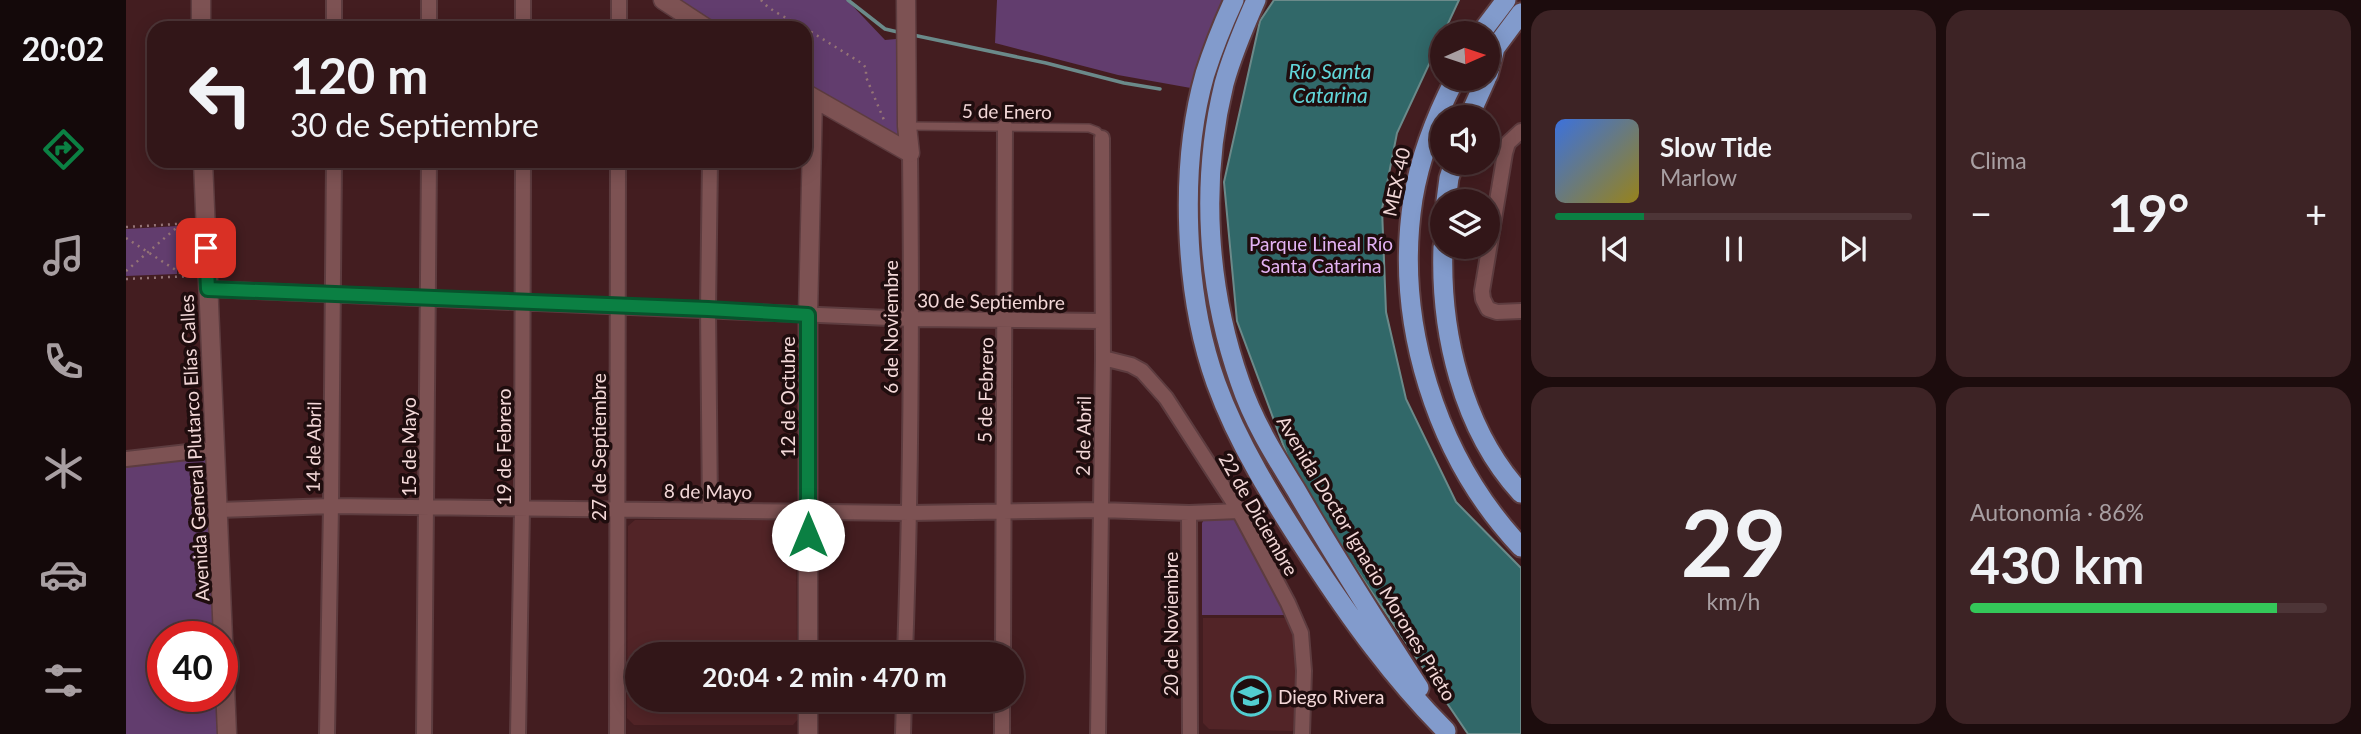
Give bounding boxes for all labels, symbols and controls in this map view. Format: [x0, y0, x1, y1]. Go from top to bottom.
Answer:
north arrow [1430, 21, 1500, 91]
map controls [1430, 21, 1500, 259]
text: 20:02 [22, 29, 104, 68]
text: 120 m [290, 46, 428, 104]
icon: left [175, 49, 266, 140]
water label: Río Santa Catarina [1288, 58, 1372, 107]
street label: 5 de Enero [962, 99, 1052, 123]
text: 30 de Septiembre [290, 105, 539, 144]
button: sound [1430, 105, 1500, 175]
icon: directions [39, 125, 88, 174]
text: Slow Tide [1660, 131, 1772, 163]
street label: MEX-40 [1378, 146, 1414, 218]
text: Clima [1970, 146, 2027, 174]
text: Marlow [1660, 163, 1737, 191]
text: 19° [2108, 181, 2189, 243]
button: layers [1430, 189, 1500, 259]
text: − [1970, 190, 1992, 236]
text: + [2305, 190, 2327, 236]
pin [176, 218, 236, 278]
icon: arrive [187, 229, 225, 267]
icon: previous [1596, 230, 1634, 268]
icon: pause [1715, 230, 1753, 268]
icon: next [1834, 230, 1872, 268]
icon: music [39, 231, 88, 280]
park label: Parque Lineal Río Santa Catarina [1249, 232, 1393, 277]
street label: 6 de Noviembre [879, 260, 902, 394]
street label: 30 de Septiembre [917, 288, 1065, 314]
street label: Avenida General Plutarco Elías Calles [174, 294, 214, 602]
street label: 12 de Octubre [776, 336, 799, 458]
icon: phone [39, 337, 88, 386]
street label: 5 de Febrero [973, 337, 997, 443]
street label: 27 de Septiembre [587, 373, 610, 521]
street label: 19 de Febrero [492, 389, 515, 505]
street label: 2 de Abril [1071, 396, 1095, 476]
street label: 15 de Mayo [397, 397, 420, 497]
street label: 14 de Abril [301, 401, 325, 493]
street label: Avenida Doctor Ignacio Morones Prieto [1273, 411, 1461, 705]
icon: climate [39, 444, 88, 493]
street label: 22 de Diciembre [1215, 449, 1303, 579]
street label: 8 de Mayo [664, 479, 752, 503]
text: 29 [1681, 487, 1786, 596]
position arrow [771, 498, 845, 572]
text: Autonomía · 86% [1970, 498, 2144, 526]
text: 430 km [1970, 533, 2144, 595]
icon: car [39, 550, 88, 599]
street label: 20 de Noviembre [1159, 552, 1182, 696]
text: km/h [1707, 587, 1760, 615]
speed limit sign: 40 [147, 621, 238, 712]
icon: filters [39, 656, 88, 705]
text: 20:04 · 2 min · 470 m [702, 661, 947, 693]
school or university icon: Diego Rivera [1230, 675, 1272, 717]
place label: Diego Rivera [1278, 685, 1384, 708]

